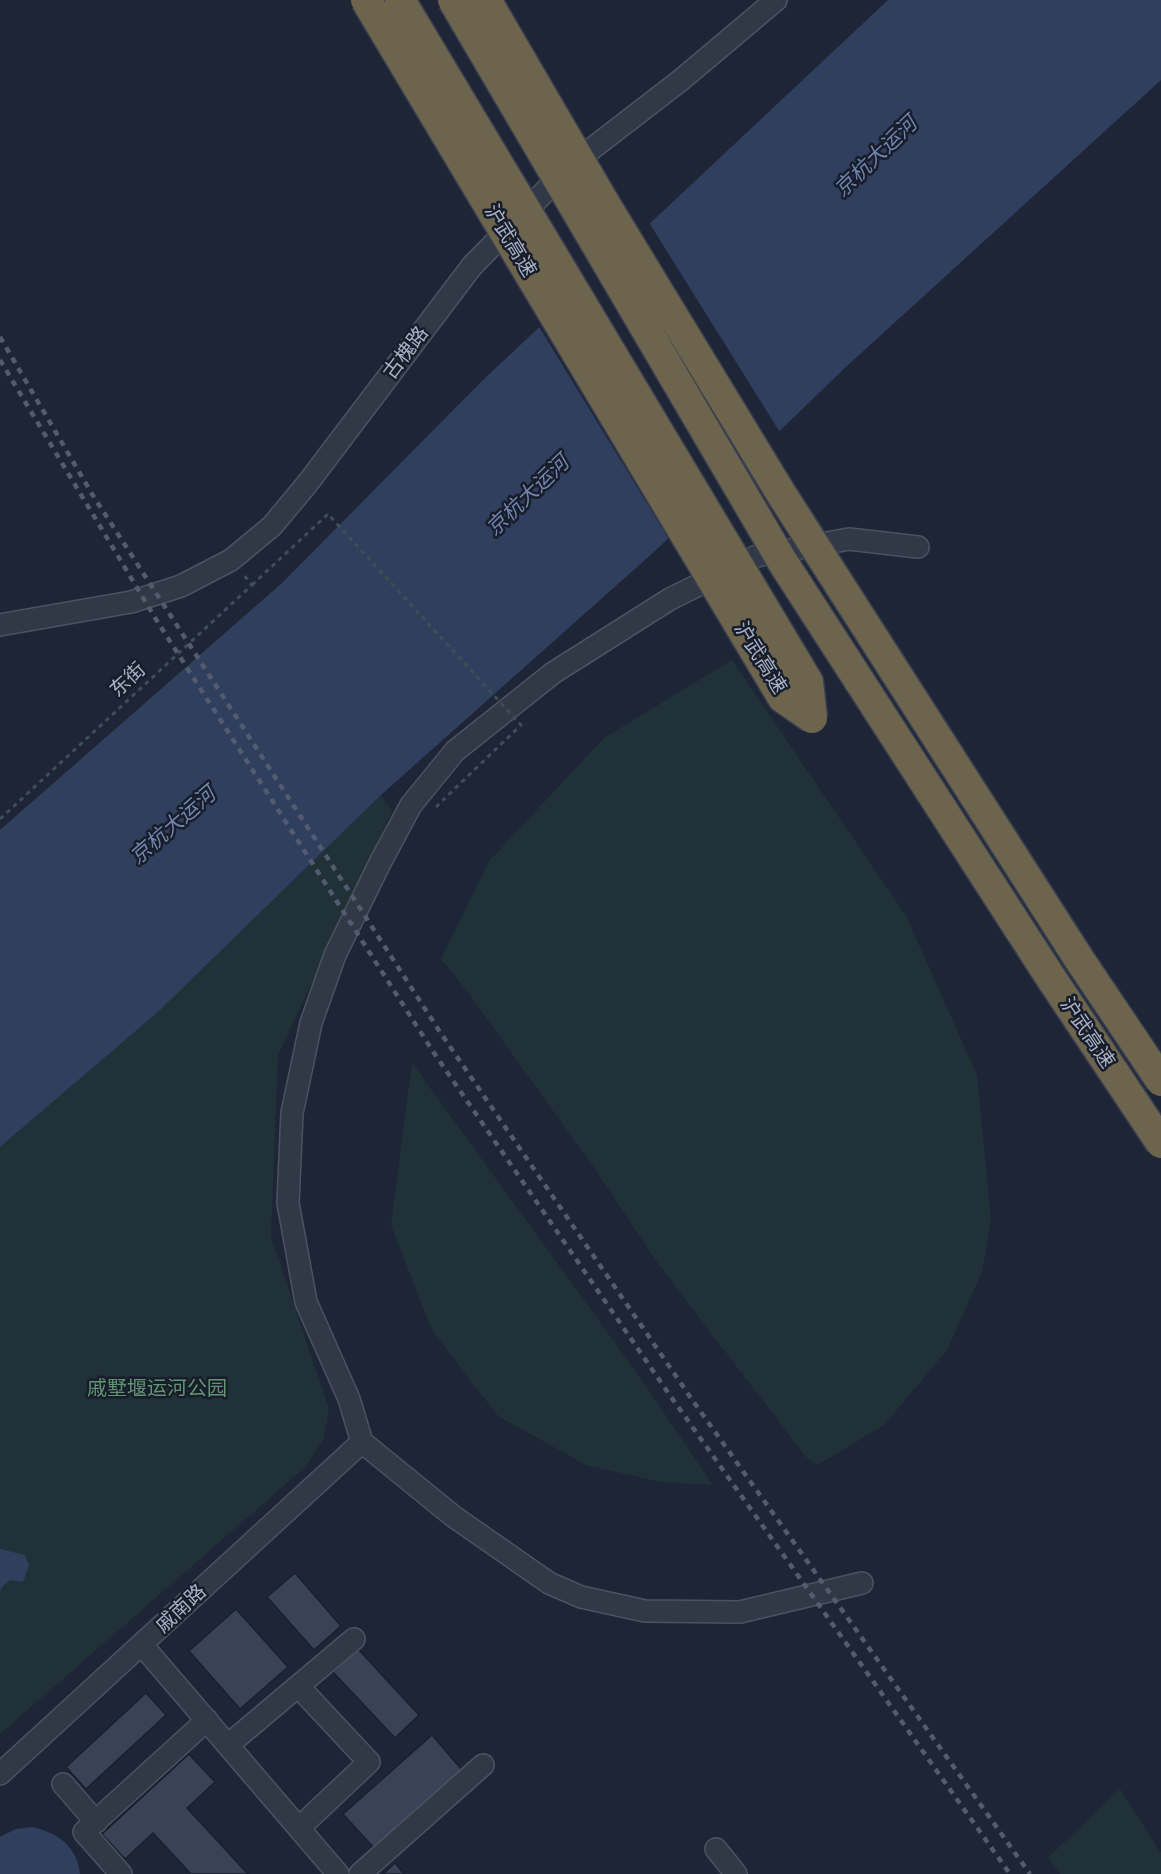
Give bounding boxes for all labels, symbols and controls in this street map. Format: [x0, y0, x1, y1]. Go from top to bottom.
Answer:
water label: 京杭大运河 [829, 111, 923, 203]
street label: 沪武高速 [479, 201, 541, 281]
street label: 古槐路 [378, 322, 434, 384]
water label: 京杭大运河 [481, 450, 575, 542]
street label: 沪武高速 [729, 618, 791, 698]
street label: 东街 [105, 658, 151, 702]
water label: 京杭大运河 [125, 782, 221, 870]
street label: 沪武高速 [1055, 993, 1119, 1073]
park label: 戚墅堰运河公园 [87, 1377, 227, 1401]
street label: 戚南路 [151, 1580, 211, 1638]

